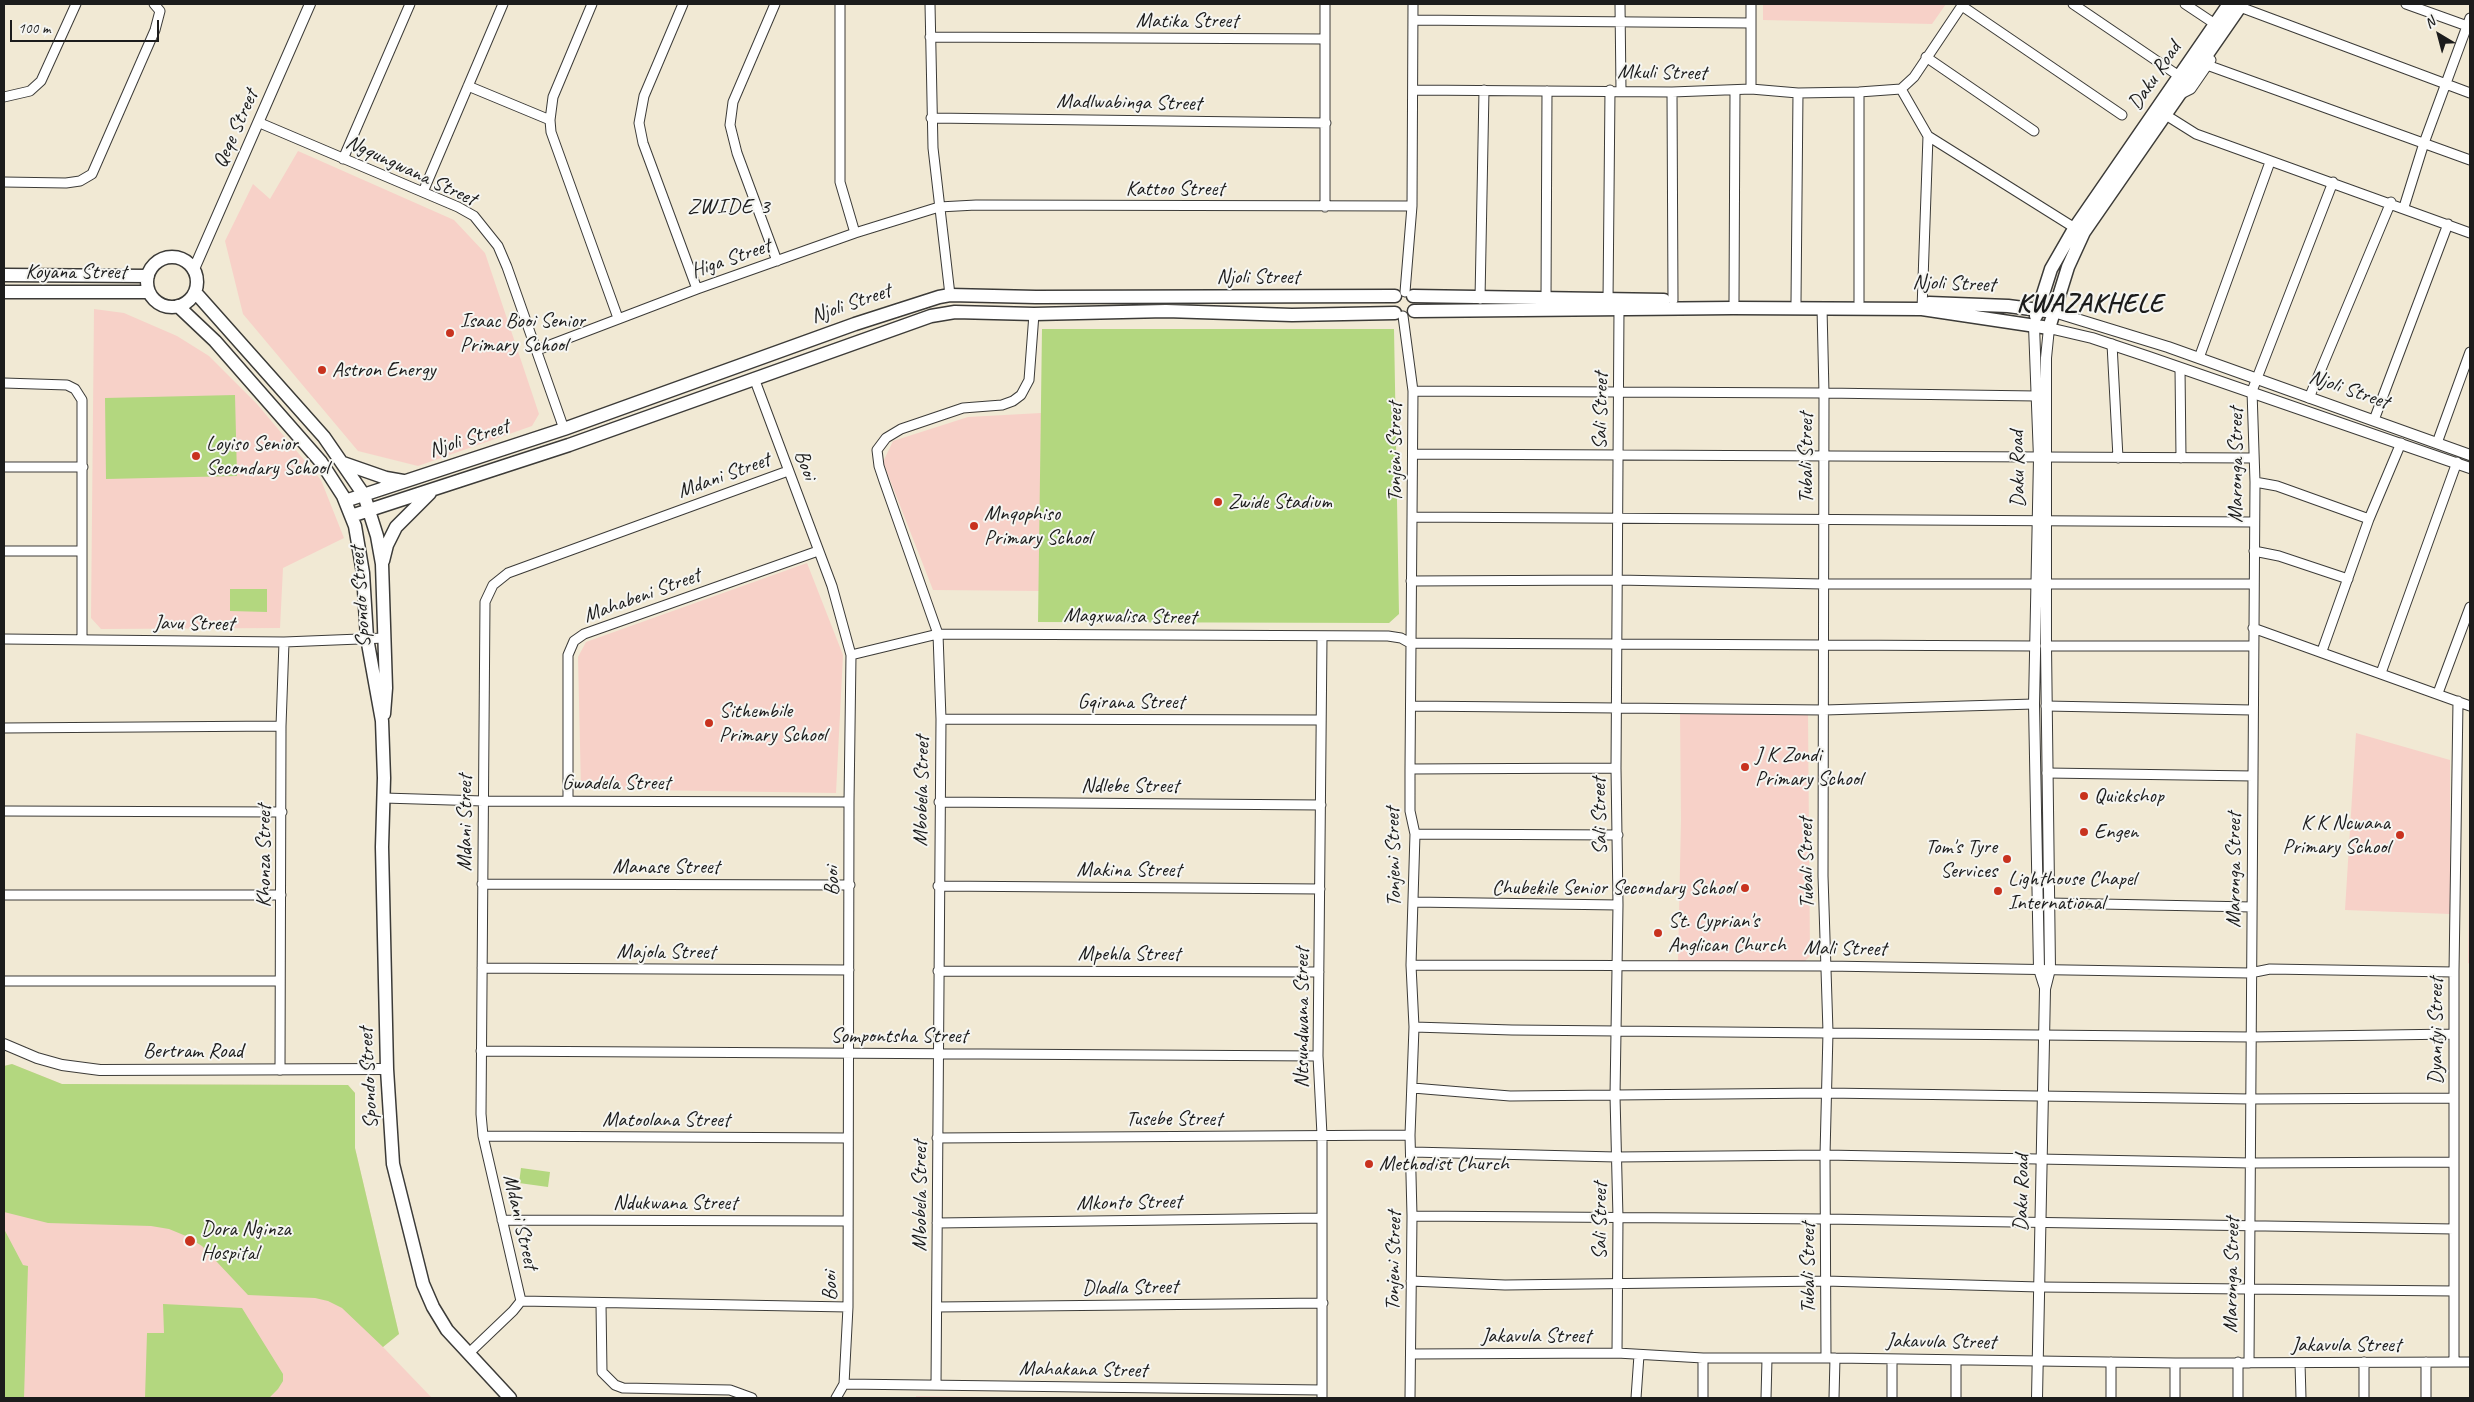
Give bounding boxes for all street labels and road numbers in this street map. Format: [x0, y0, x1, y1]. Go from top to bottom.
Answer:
street label: Matika Street [1136, 8, 1238, 34]
street label: Daku Road [2123, 37, 2187, 115]
street label: Mkuli Street [1617, 60, 1707, 86]
street label: Qeqe Street [208, 86, 264, 172]
street label: Madlwabinga Street [1056, 89, 1202, 117]
street label: Ngqungwana Street [342, 130, 480, 212]
street label: Kattoo Street [1126, 176, 1224, 202]
street label: Higa Street [688, 234, 774, 284]
street label: Koyana Street [25, 259, 127, 285]
street label: Njoli Street [1217, 264, 1299, 290]
street label: Njoli Street [1912, 270, 1996, 298]
street label: Njoli Street [808, 279, 894, 329]
street label: Njoli Street [2306, 365, 2392, 415]
street label: Sali Street [1588, 372, 1614, 450]
street label: Tonjeni Street [1382, 402, 1408, 502]
street label: Maronga Street [2223, 407, 2249, 523]
street label: Tubali Street [1793, 412, 1819, 504]
street label: Njoli Street [426, 414, 512, 464]
street label: Daku Road [2005, 430, 2031, 508]
street label: Booi [788, 447, 822, 483]
street label: Mdani Street [674, 448, 774, 504]
street label: Spondo Street [345, 545, 377, 649]
street label: Mahabeni Street [580, 563, 704, 629]
street label: Magxwalisa Street [1063, 603, 1197, 631]
street label: Javu Street [154, 611, 234, 637]
street label: Gqirana Street [1078, 689, 1184, 715]
street label: Mbobela Street [908, 735, 936, 847]
street label: Gwadela Street [562, 770, 670, 796]
street label: Ndlebe Street [1081, 773, 1179, 799]
street label: Mdani Street [452, 775, 478, 871]
street label: Sali Street [1587, 777, 1613, 855]
street label: Khonza Street [251, 804, 277, 908]
street label: Tonjeni Street [1381, 807, 1407, 907]
street label: Maronga Street [2221, 812, 2247, 928]
street label: Tubali Street [1794, 817, 1820, 909]
street label: Manase Street [613, 854, 719, 880]
street label: Makina Street [1077, 857, 1181, 883]
street label: Booi [819, 866, 845, 896]
street label: Mali Street [1803, 936, 1887, 962]
street label: Majola Street [617, 939, 715, 965]
street label: Mpehla Street [1078, 941, 1180, 967]
street label: Ntsundwana Street [1289, 948, 1315, 1088]
street label: Dyantyi Street [2423, 978, 2449, 1084]
street label: Sompontsha Street [830, 1023, 968, 1049]
street label: Spondo Street [354, 1027, 384, 1129]
street label: Bertram Road [143, 1038, 243, 1064]
street label: Tusebe Street [1126, 1106, 1222, 1132]
street label: Matoolana Street [602, 1107, 730, 1133]
street label: Mbobela Street [907, 1141, 933, 1251]
street label: Daku Road [2009, 1154, 2035, 1232]
street label: Mdani Street [497, 1172, 543, 1272]
street label: Sali Street [1587, 1182, 1613, 1260]
street label: Mkonto Street [1076, 1189, 1182, 1217]
street label: Ndukwana Street [613, 1190, 737, 1216]
street label: Tonjeni Street [1381, 1211, 1407, 1311]
street label: Maronga Street [2218, 1217, 2246, 1333]
street label: Tubali Street [1795, 1222, 1821, 1314]
street label: Booi [817, 1271, 843, 1301]
street label: Dladla Street [1082, 1275, 1178, 1301]
street label: Jakavula Street [1481, 1323, 1591, 1349]
street label: Jakavula Street [1886, 1328, 1996, 1356]
street label: Jakavula Street [2291, 1332, 2401, 1358]
street label: Mahakana Street [1019, 1356, 1147, 1384]

